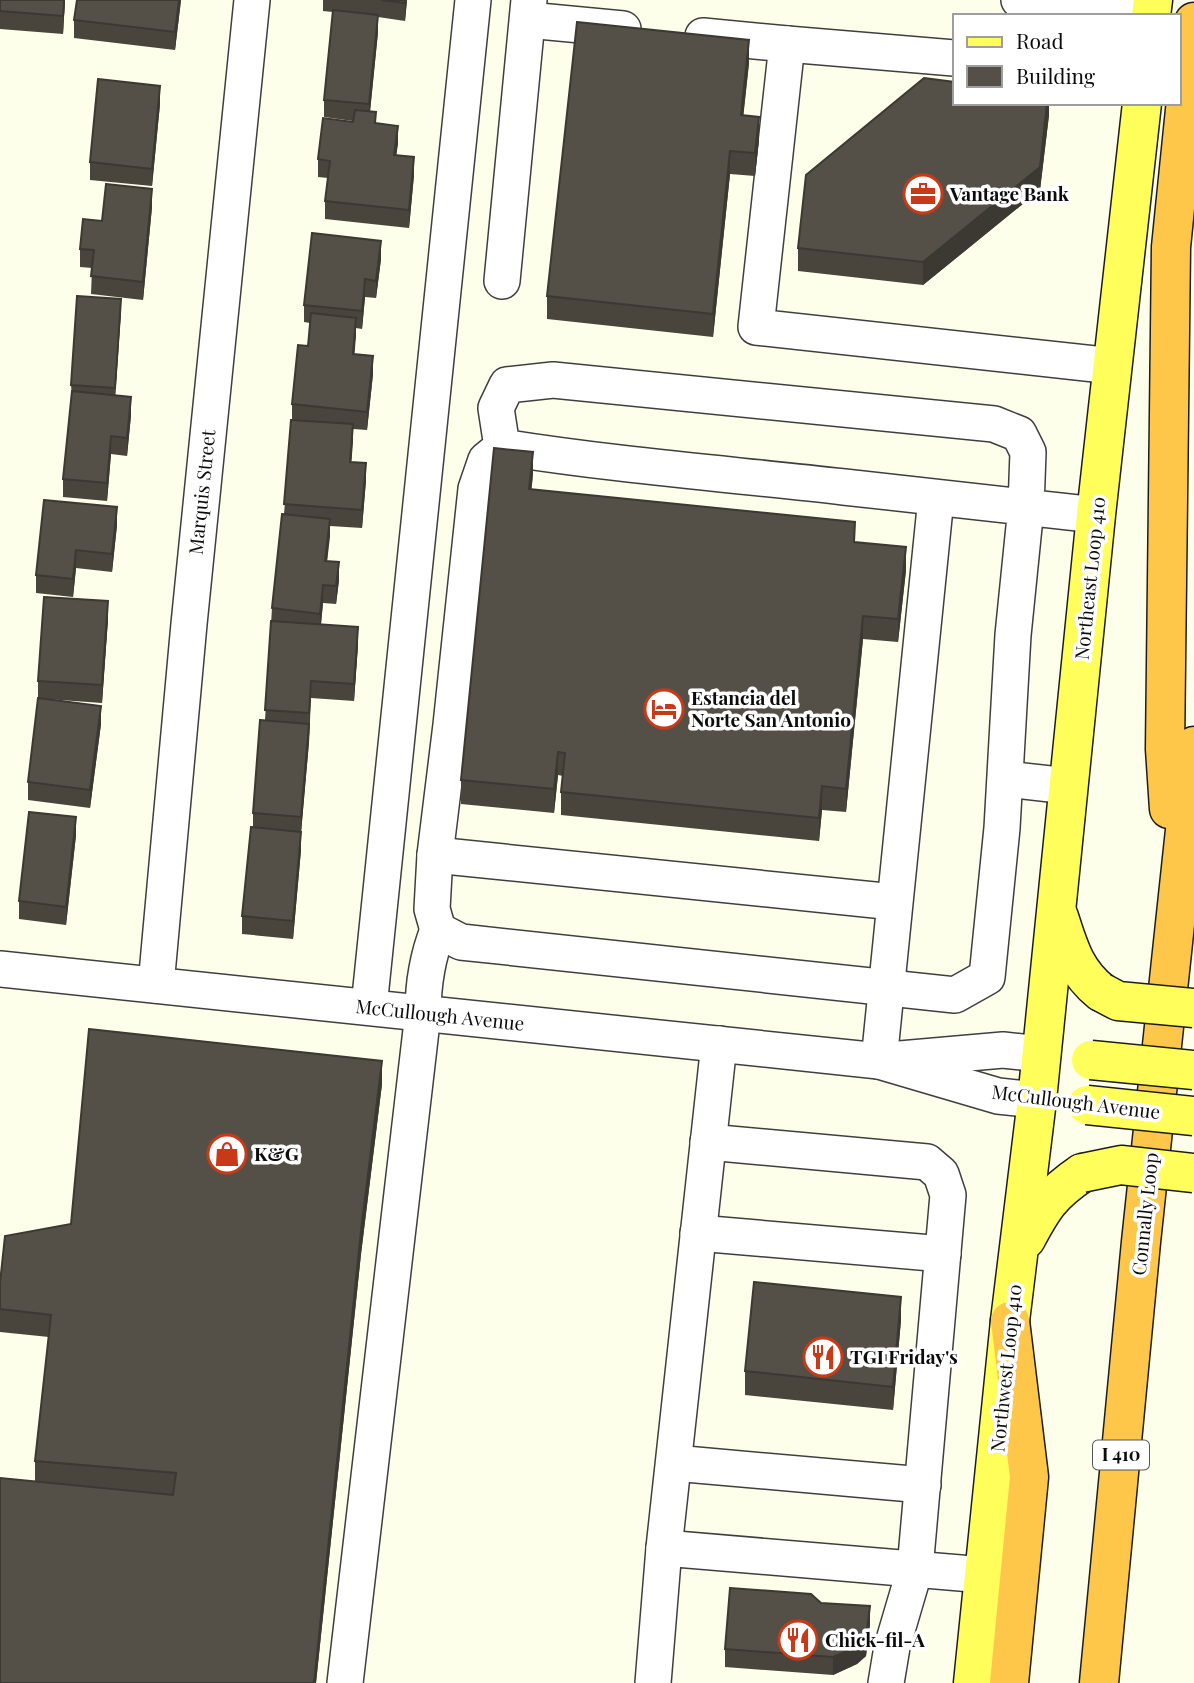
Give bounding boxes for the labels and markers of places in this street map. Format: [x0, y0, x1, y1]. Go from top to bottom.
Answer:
office icon: Vantage Bank [902, 173, 944, 215]
place label: Vantage Bank [949, 180, 1070, 206]
place label: Estancia del Norte San Antonio [691, 684, 851, 732]
hotel icon: Estancia del Norte San Antonio [643, 688, 685, 730]
shop icon: K&G [206, 1133, 248, 1175]
place label: K&G [254, 1140, 299, 1166]
restaurant icon: TGI Friday's [802, 1336, 844, 1378]
place label: TGI Friday's [850, 1343, 958, 1369]
restaurant icon: Chick-fil-A [777, 1619, 819, 1661]
place label: Chick-fil-A [825, 1626, 925, 1652]

